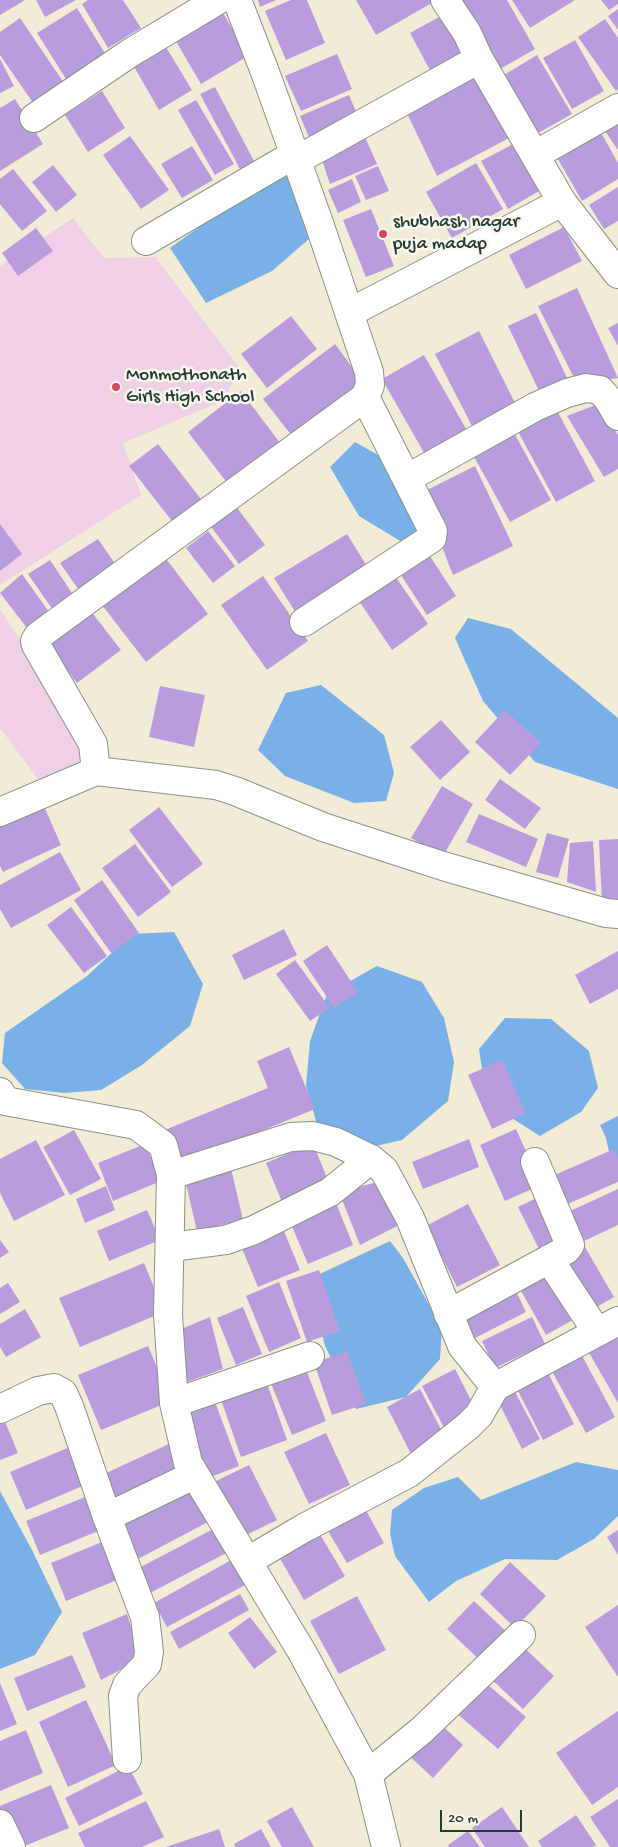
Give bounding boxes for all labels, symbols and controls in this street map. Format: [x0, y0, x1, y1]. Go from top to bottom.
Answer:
place label: shubhash nagar puja madap [393, 212, 519, 256]
marker: shubhash nagar puja madap [377, 228, 389, 240]
place label: Monmothonath Girls High School [126, 365, 254, 409]
marker: Monmothonath Girls High School [110, 381, 122, 393]
scale bar [443, 1800, 526, 1832]
text: 20 m [448, 1810, 478, 1828]

